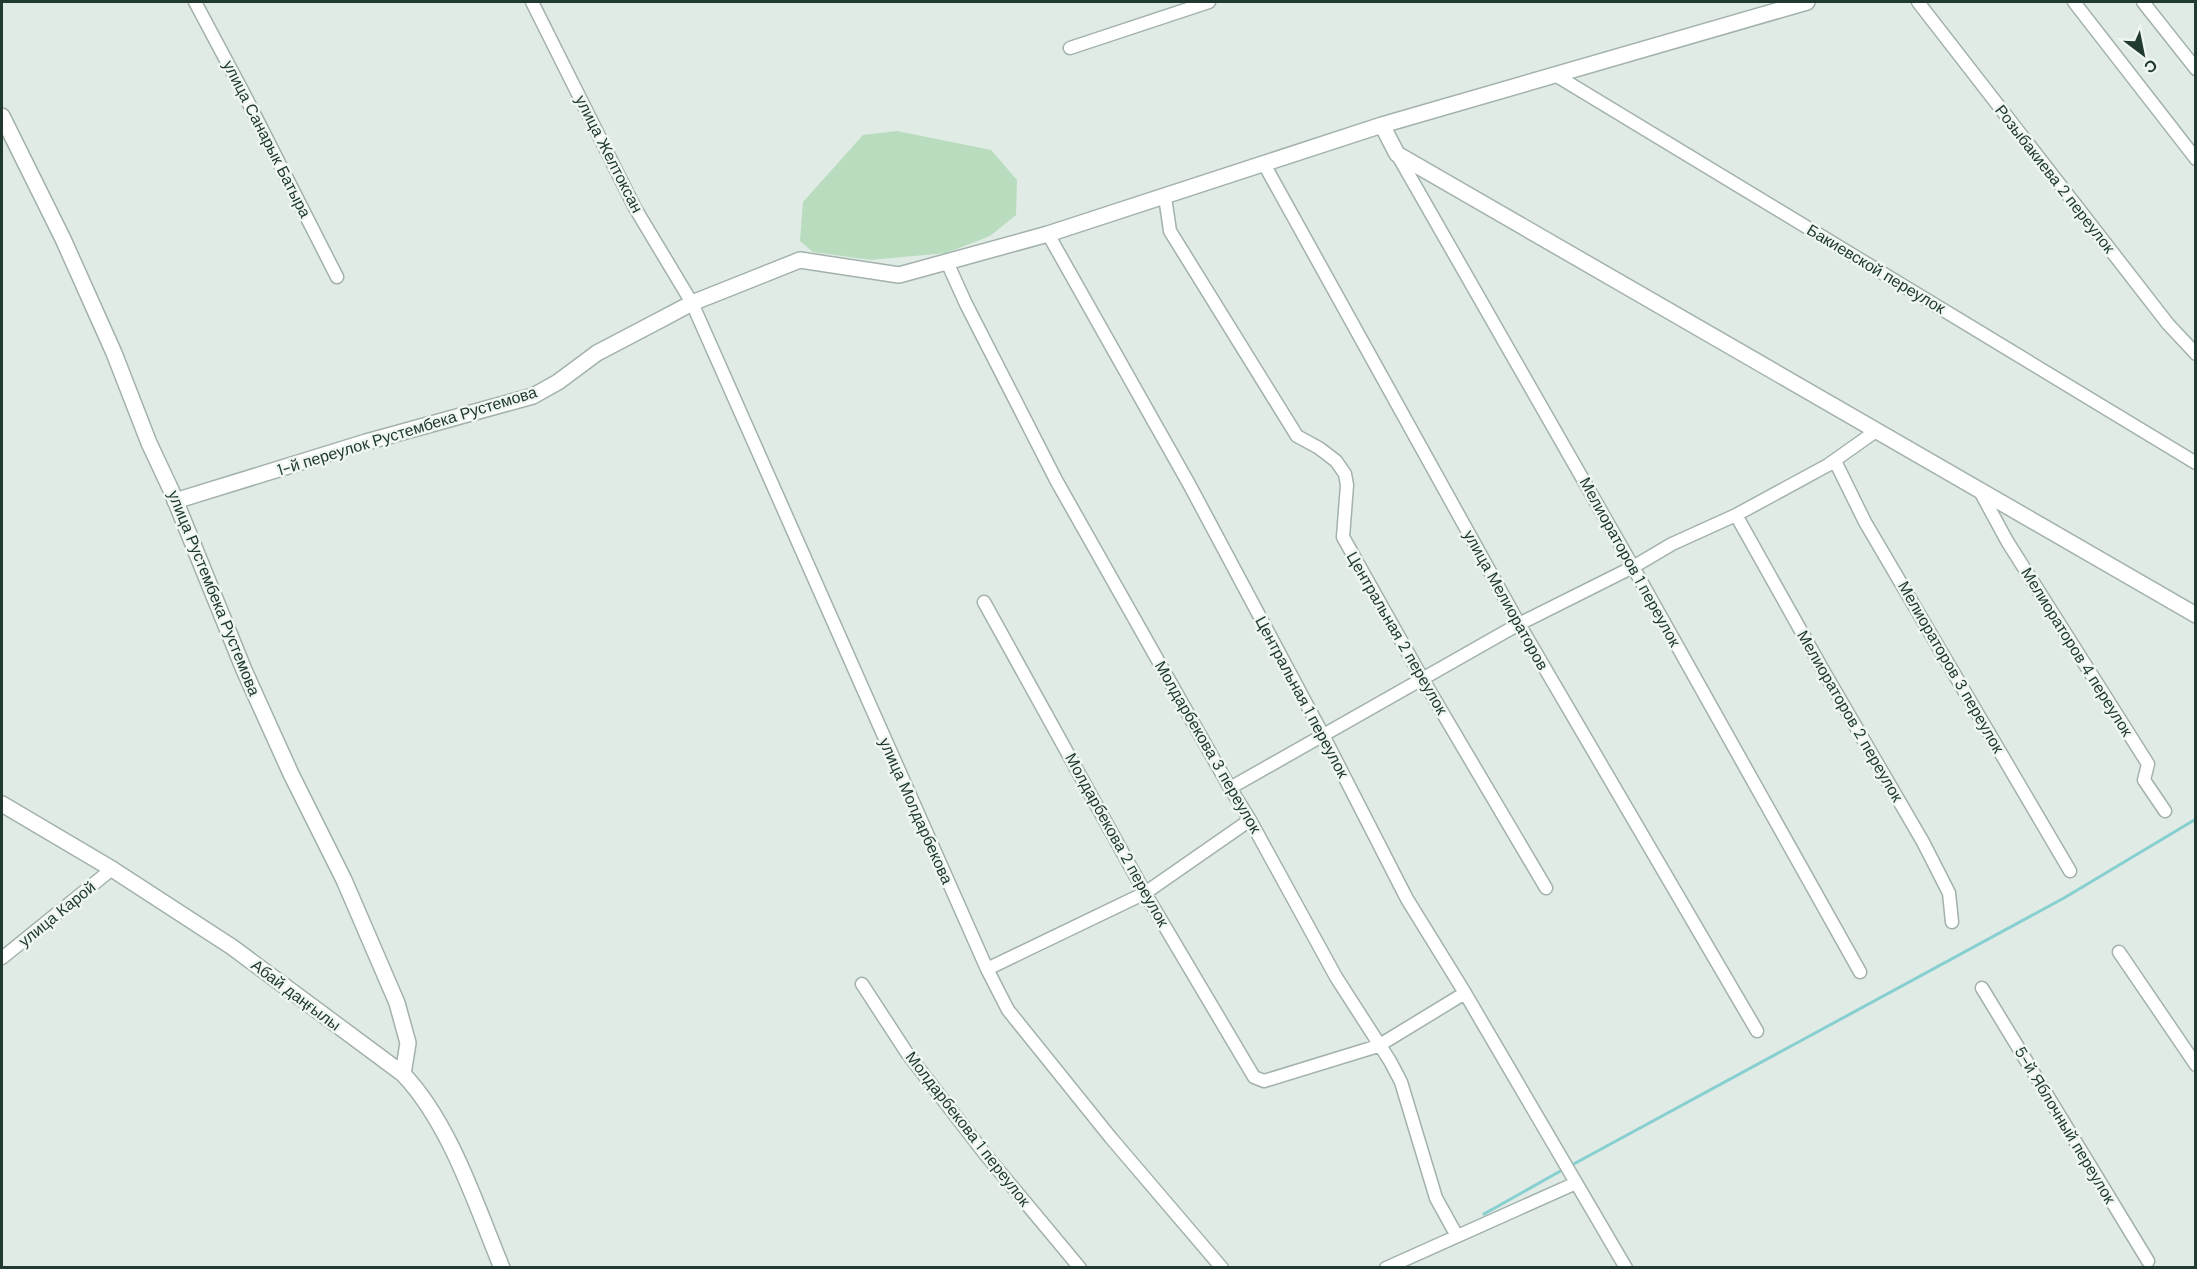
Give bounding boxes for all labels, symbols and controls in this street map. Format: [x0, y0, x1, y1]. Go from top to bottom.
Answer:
north arrow [2113, 24, 2173, 84]
text: С [2140, 54, 2161, 78]
street label: улица Санарык Батыра [218, 57, 316, 221]
street label: улица Желтоксан [570, 92, 648, 216]
street label: Розыбакиева 2 переулок [1990, 100, 2120, 258]
street label: Бакиевской переулок [1803, 219, 1950, 319]
street label: 1-й переулок Рустембека Рустемова [274, 381, 540, 481]
street label: Мелиораторов 1 переулок [1575, 474, 1686, 651]
street label: улица Рустембека Рустемова [163, 487, 265, 699]
street label: улица Мелиораторов [1459, 526, 1553, 674]
street label: Центральная 2 переулок [1342, 548, 1453, 719]
street label: Мелиораторов 4 переулок [2016, 564, 2138, 741]
street label: Мелиораторов 3 переулок [1893, 577, 2009, 758]
street label: Центральная 1 переулок [1250, 612, 1354, 783]
street label: Мелиораторов 2 переулок [1792, 626, 1908, 806]
street label: Молдарбекова 3 переулок [1150, 657, 1267, 838]
street label: улица Молдарбекова [874, 735, 958, 888]
street label: Молдарбекова 2 переулок [1060, 749, 1174, 932]
street label: улица Карой [14, 877, 100, 951]
street label: Абай даңғылы [247, 954, 345, 1036]
street label: 5-й Яблочный переулок [2010, 1043, 2121, 1208]
street label: Молдарбекова 1 переулок [901, 1047, 1036, 1212]

